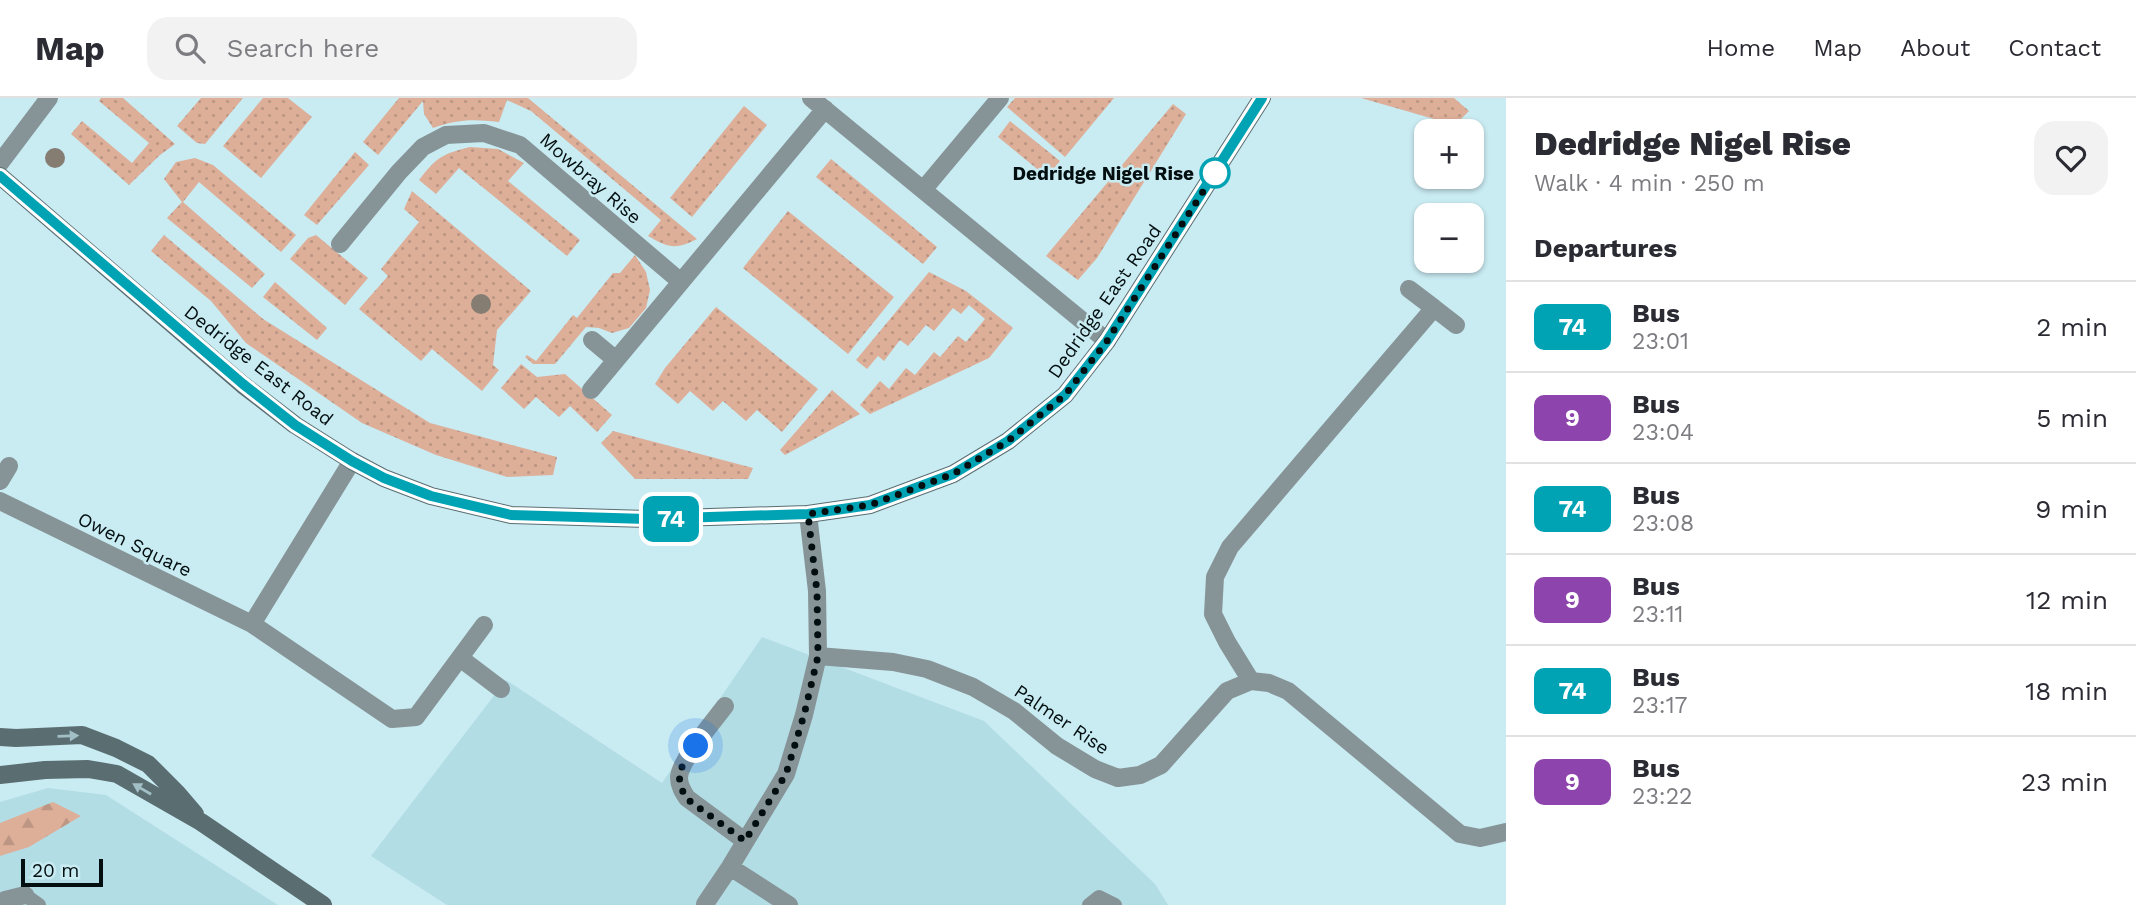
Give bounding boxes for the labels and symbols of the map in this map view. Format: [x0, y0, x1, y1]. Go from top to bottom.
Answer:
street label: Mowbray Rise [535, 128, 646, 229]
marker: Dedridge Nigel Rise [1200, 158, 1230, 188]
place label: Dedridge Nigel Rise [1012, 162, 1194, 185]
street label: Dedridge East Road [1043, 220, 1166, 383]
street label: Dedridge East Road [180, 300, 338, 431]
line badge: 74 [640, 496, 702, 542]
street label: Owen Square [74, 507, 195, 582]
street label: Palmer Rise [1010, 679, 1114, 760]
your location [678, 728, 713, 763]
one-way arrow [57, 731, 79, 742]
one-way arrow [132, 783, 152, 795]
scale bar [21, 856, 103, 888]

